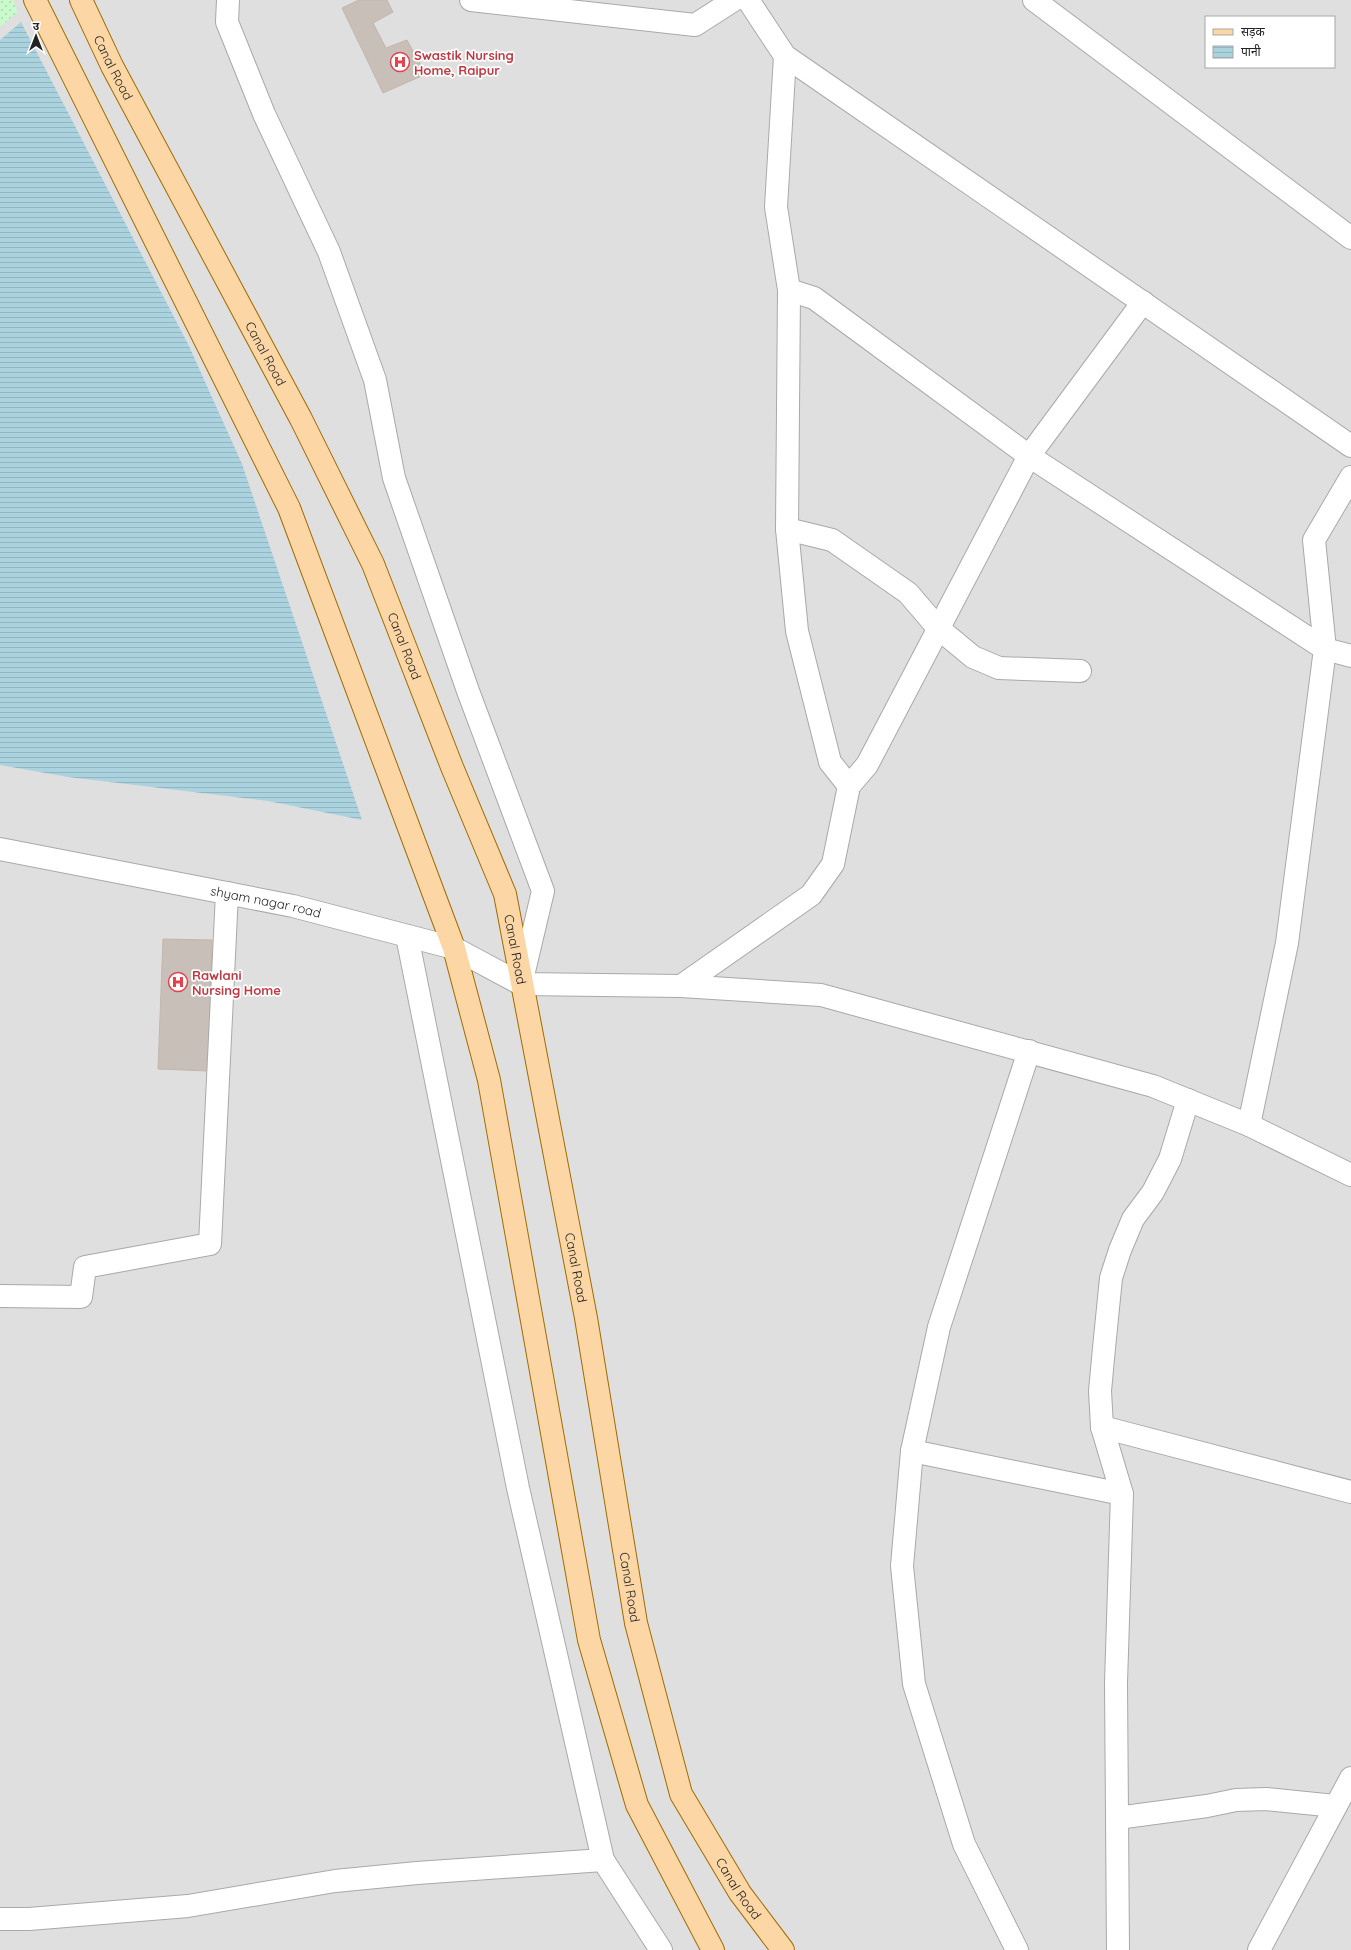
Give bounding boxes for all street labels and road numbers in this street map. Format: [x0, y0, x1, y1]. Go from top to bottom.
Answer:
street label: Canal Road [91, 33, 137, 103]
street label: Canal Road [242, 319, 290, 388]
street label: Canal Road [385, 610, 425, 682]
street label: shyam nagar road [209, 882, 323, 921]
street label: Canal Road [501, 913, 530, 986]
street label: Canal Road [562, 1231, 591, 1304]
street label: Canal Road [617, 1551, 644, 1623]
street label: Canal Road [713, 1855, 765, 1922]

